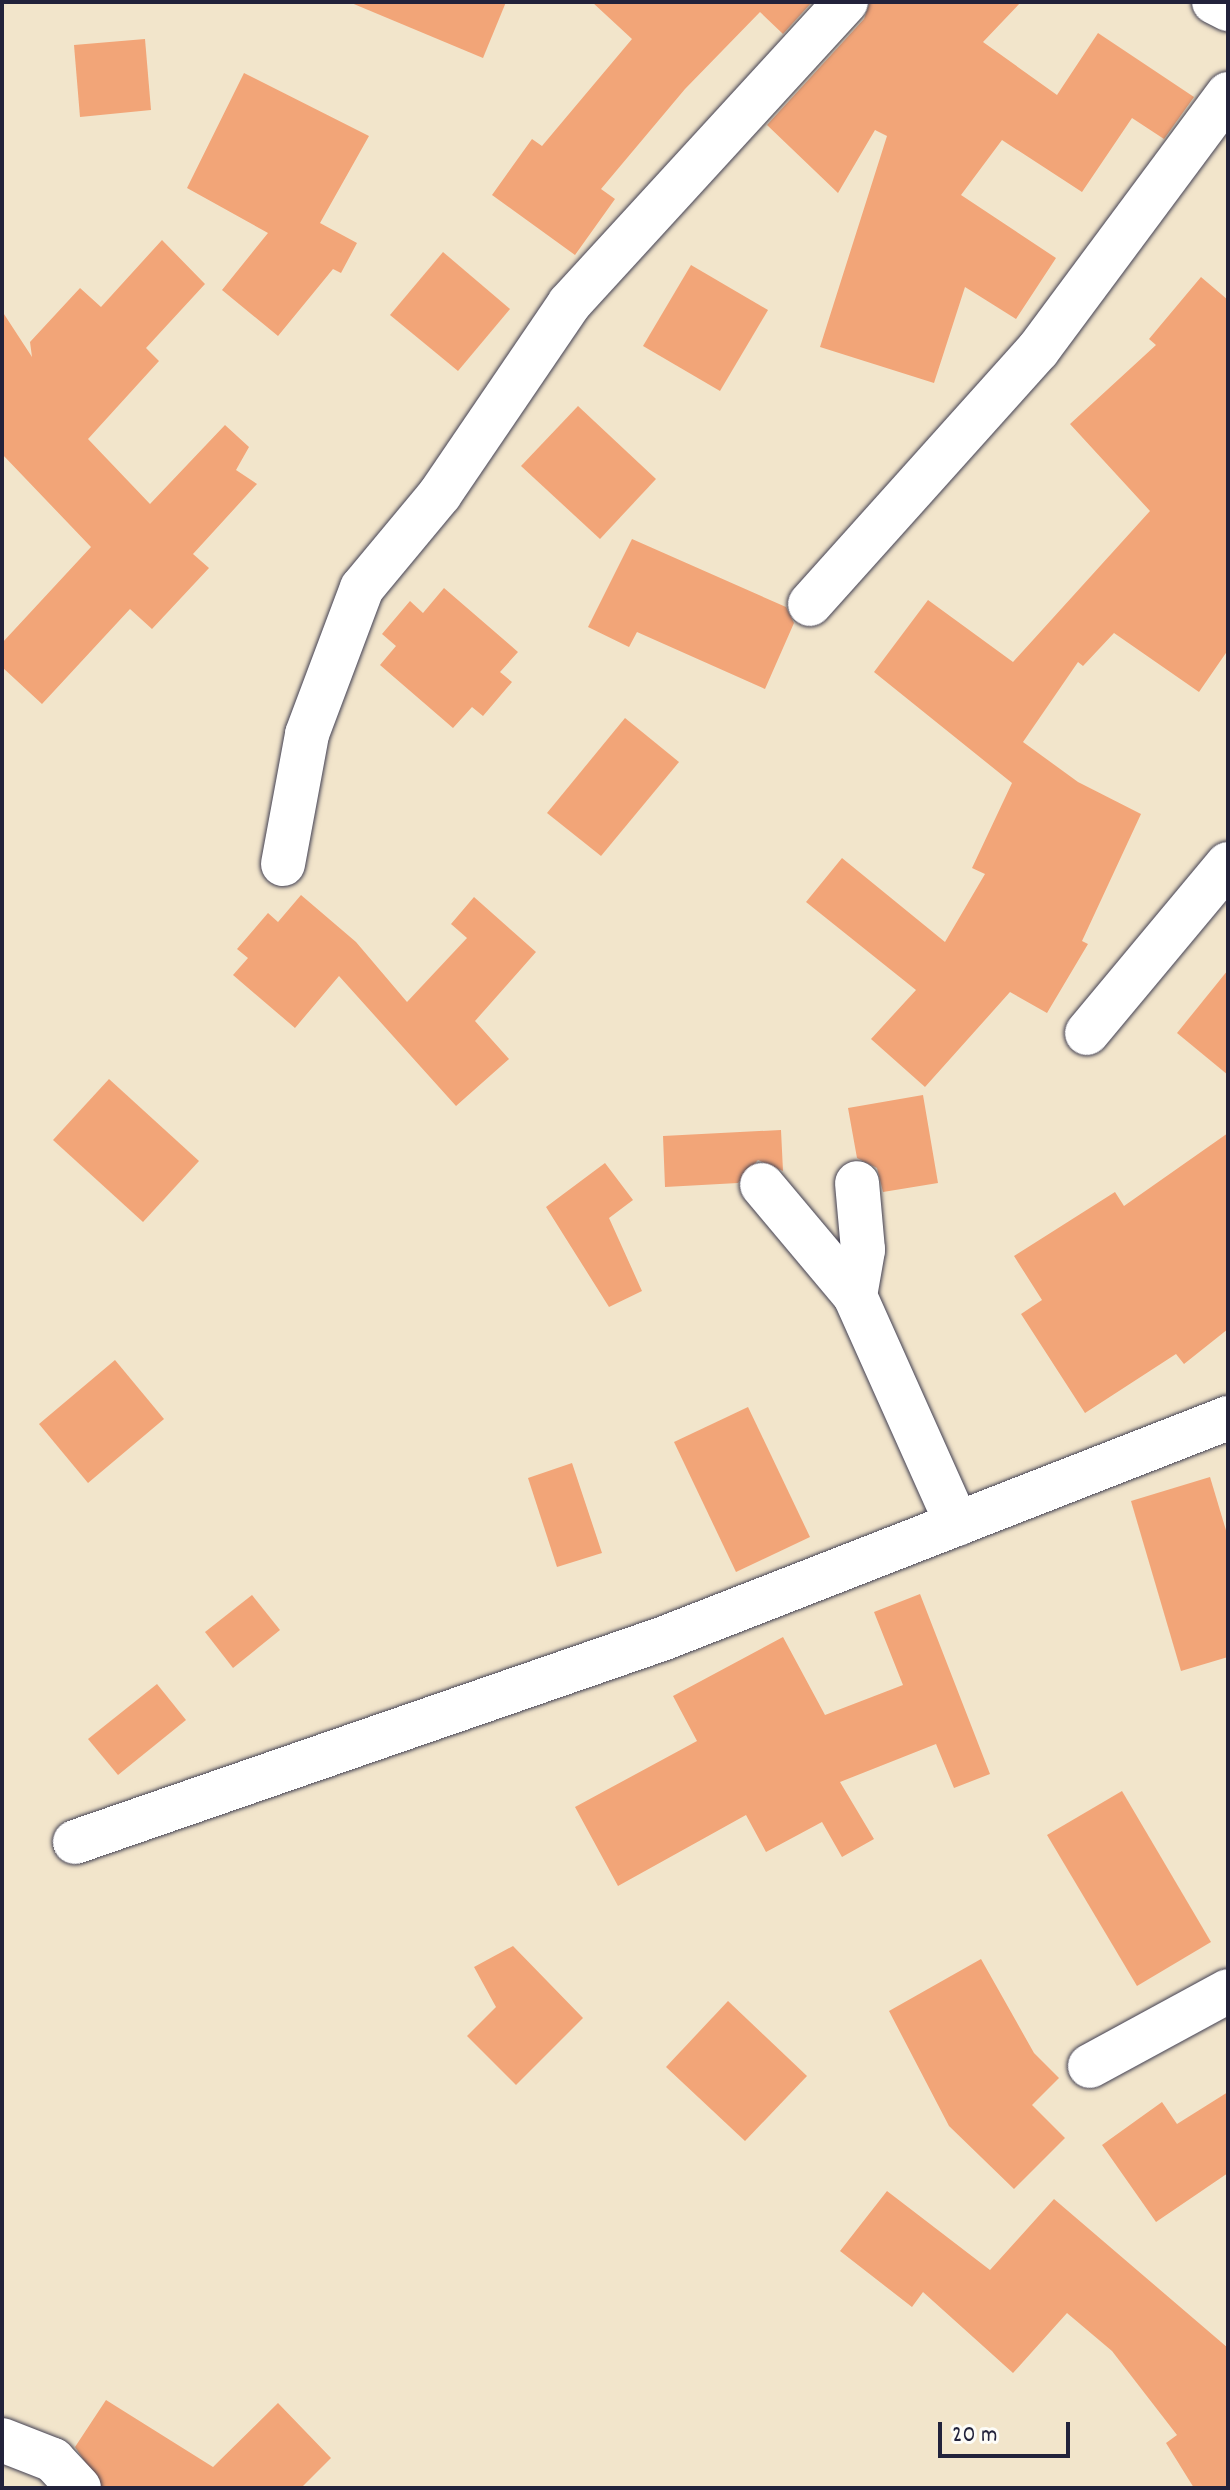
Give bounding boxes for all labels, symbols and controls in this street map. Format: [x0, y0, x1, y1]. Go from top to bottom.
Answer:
scale bar [942, 2406, 1074, 2456]
text: 20 m [952, 2419, 998, 2453]

